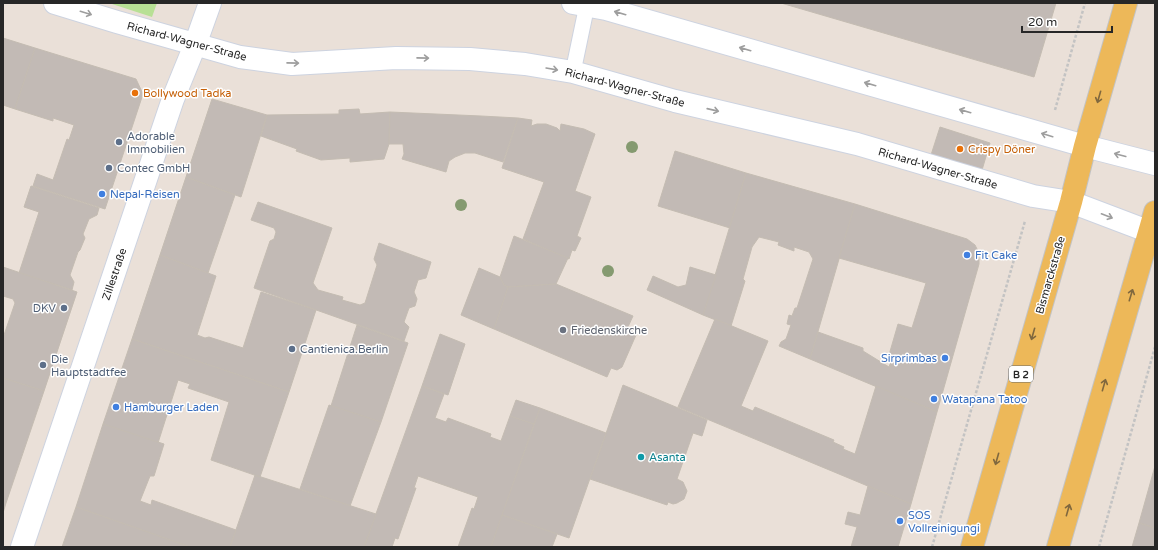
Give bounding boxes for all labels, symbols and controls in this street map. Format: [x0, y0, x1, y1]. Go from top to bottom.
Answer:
scale bar [1022, 8, 1112, 34]
one-way arrow [614, 9, 627, 16]
one-way arrow [80, 10, 93, 17]
text: 20 m [1028, 15, 1057, 29]
street label: Richard-Wagner-Straße [126, 19, 248, 64]
one-way arrow [739, 45, 752, 52]
one-way arrow [416, 55, 429, 62]
one-way arrow [286, 59, 299, 67]
one-way arrow [545, 65, 558, 73]
street label: Richard-Wagner-Straße [564, 65, 686, 110]
one-way arrow [864, 80, 877, 87]
place label: Bollywood Tadka [143, 87, 231, 100]
marker: Bollywood Tadka [130, 88, 140, 98]
one-way arrow [1095, 90, 1102, 103]
one-way arrow [706, 107, 719, 114]
one-way arrow [959, 107, 972, 115]
place label: Adorable Immobilien [127, 130, 185, 156]
one-way arrow [1041, 131, 1054, 138]
marker: Adorable Immobilien [114, 137, 124, 147]
place label: Crispy Döner [968, 143, 1036, 156]
marker: Crispy Döner [955, 144, 965, 154]
street label: Richard-Wagner-Straße [877, 145, 999, 192]
one-way arrow [1114, 151, 1127, 158]
place label: Contec GmbH [117, 162, 190, 175]
marker: Contec GmbH [104, 163, 114, 173]
place label: Nepal-Reisen [110, 188, 180, 201]
marker: Nepal-Reisen [97, 189, 107, 199]
one-way arrow [1101, 213, 1113, 221]
street label: Bismarckstraße [1033, 235, 1068, 316]
street label: Zillestraße [100, 246, 129, 302]
place label: Fit Cake [975, 249, 1017, 262]
marker: Fit Cake [962, 250, 972, 260]
one-way arrow [1128, 288, 1135, 301]
place label: DKV [33, 302, 56, 315]
marker: DKV [59, 303, 69, 313]
place label: Friedenskirche [571, 324, 647, 337]
marker: Friedenskirche [558, 325, 568, 335]
one-way arrow [1029, 327, 1036, 340]
place label: Cantienica.Berlin [300, 343, 388, 356]
marker: Cantienica.Berlin [287, 344, 297, 354]
place label: Sirprimbas [881, 352, 937, 365]
place label: Die Hauptstadtfee [51, 353, 126, 379]
marker: Sirprimbas [940, 353, 950, 363]
marker: Die Hauptstadtfee [38, 360, 48, 370]
road number: B 2 [1009, 366, 1033, 382]
one-way arrow [1101, 378, 1108, 391]
place label: Watapana Tatoo [942, 393, 1028, 406]
marker: Watapana Tatoo [929, 394, 939, 404]
place label: Hamburger Laden [124, 401, 219, 414]
marker: Hamburger Laden [111, 402, 121, 412]
place label: Asanta [649, 451, 686, 464]
marker: Asanta [636, 452, 646, 462]
one-way arrow [992, 452, 1000, 465]
one-way arrow [1065, 503, 1072, 516]
place label: SOS Vollreinigungi [908, 509, 980, 535]
marker: SOS Vollreinigungi [895, 516, 905, 526]

